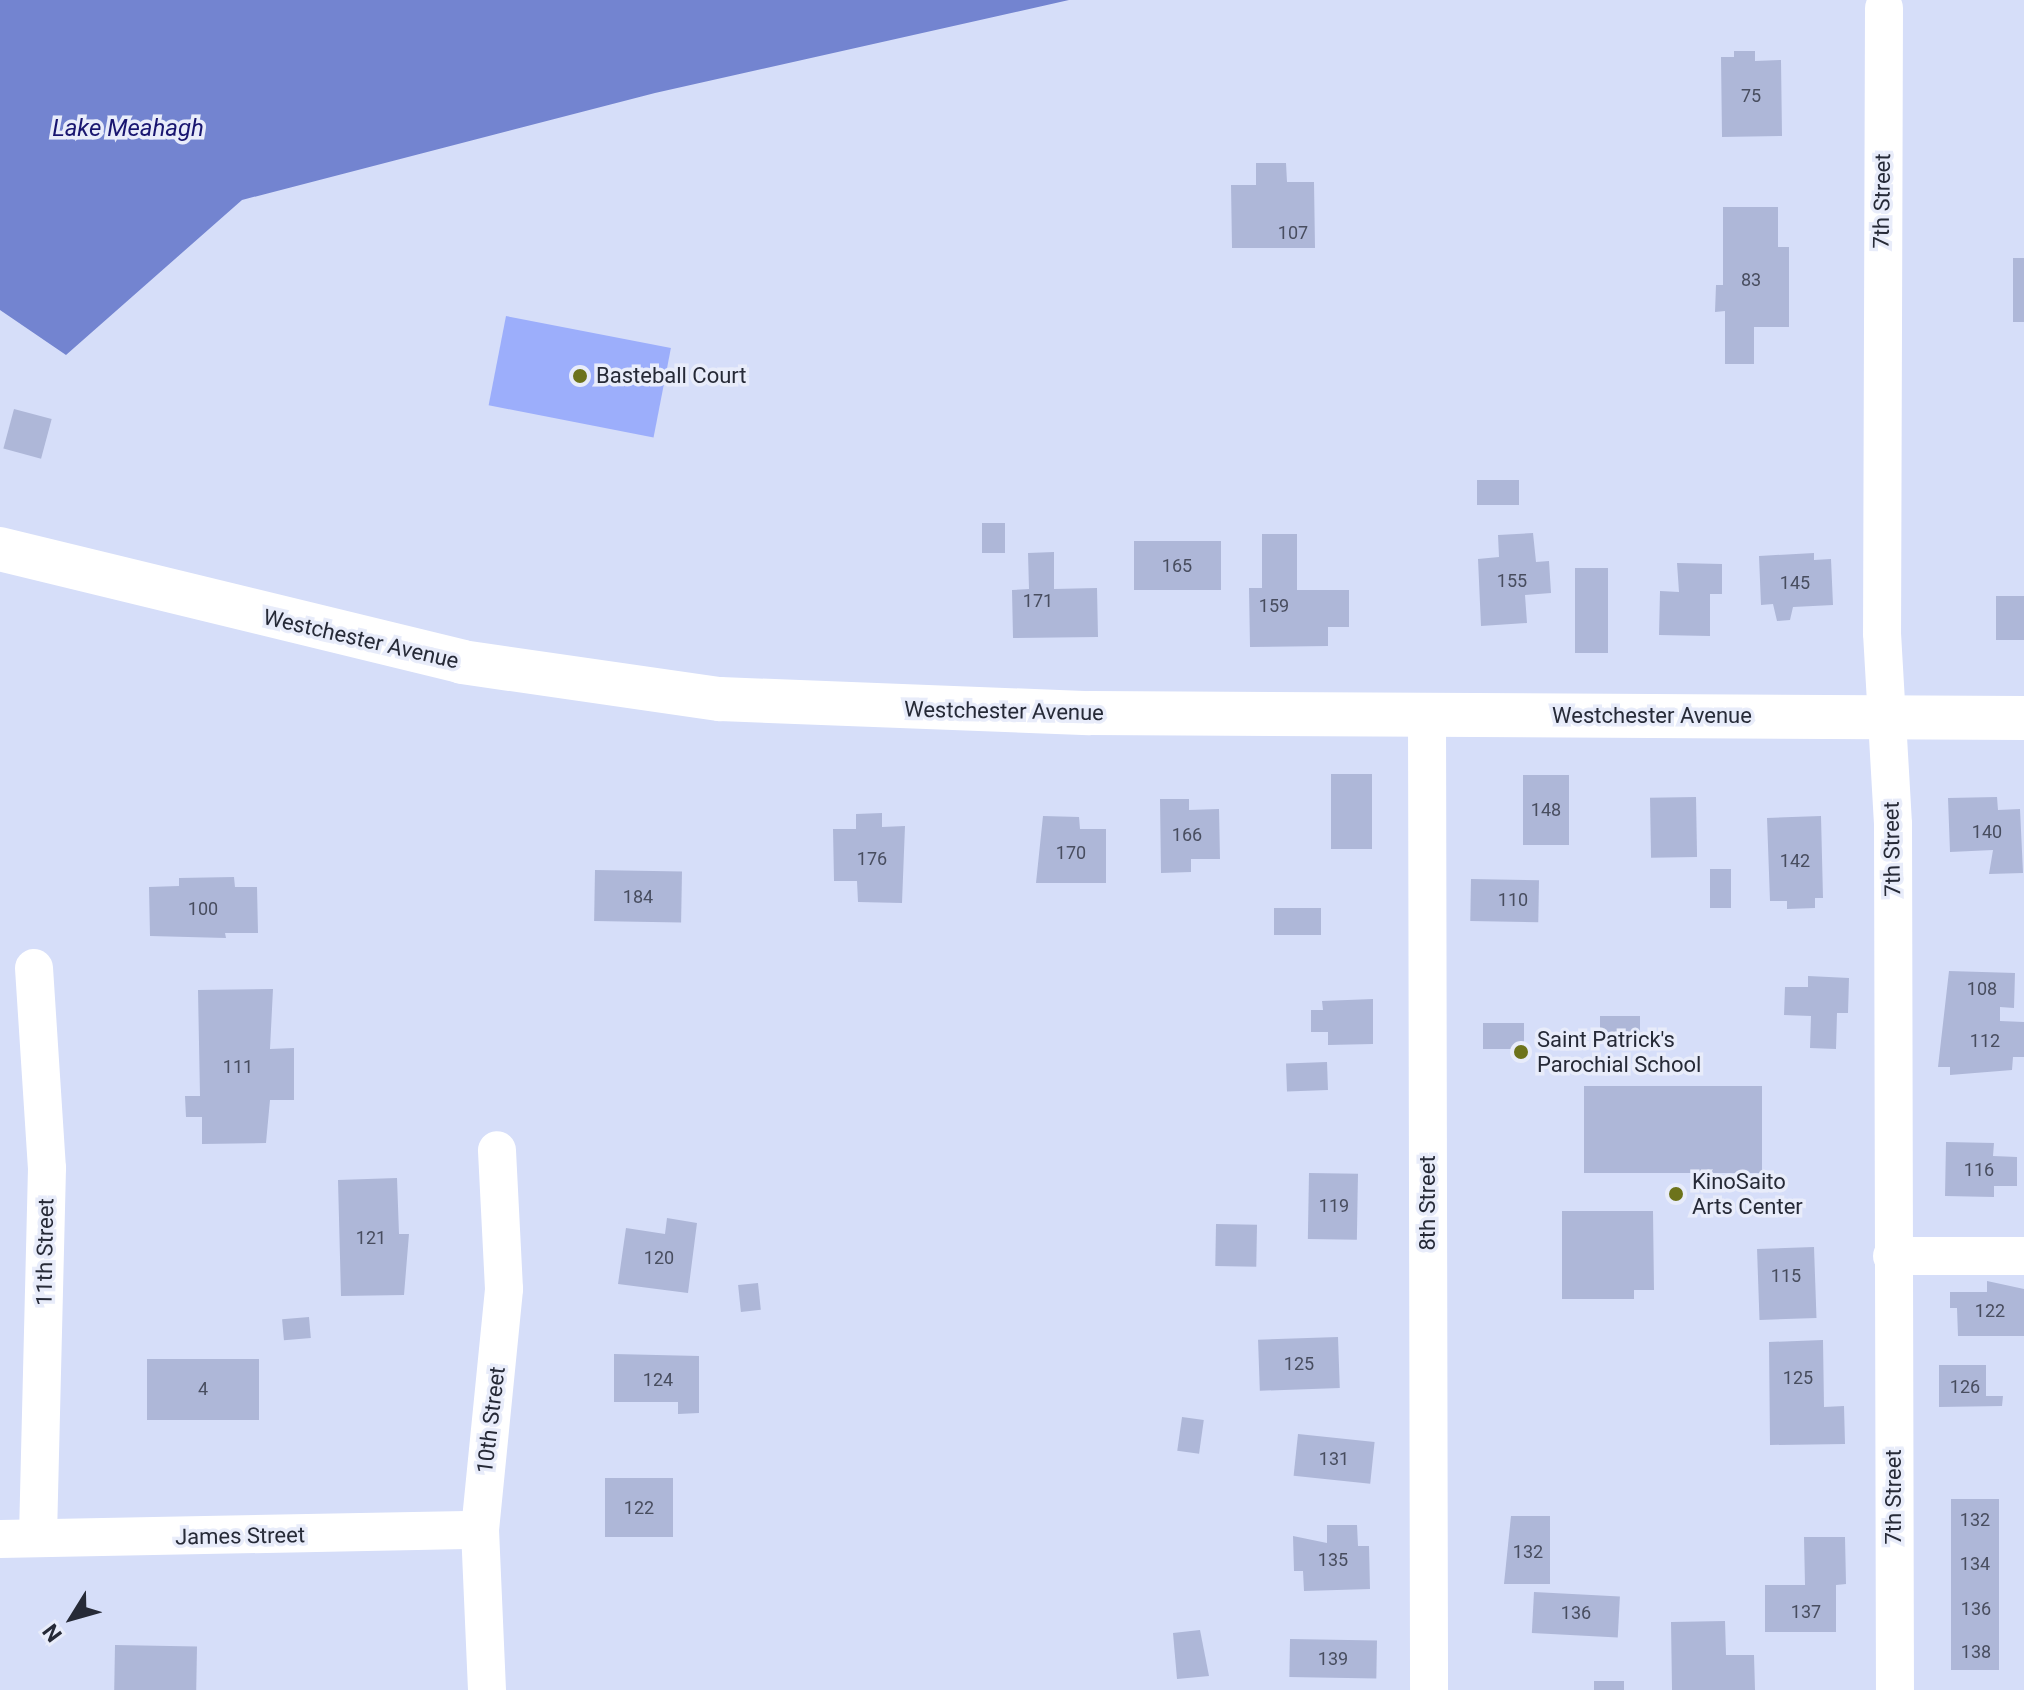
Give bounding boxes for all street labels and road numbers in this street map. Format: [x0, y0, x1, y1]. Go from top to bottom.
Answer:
street label: 7th Street [1868, 153, 1896, 249]
street label: Westchester Avenue [261, 604, 461, 674]
street label: Westchester Avenue [904, 696, 1104, 726]
street label: Westchester Avenue [1552, 703, 1752, 729]
street label: 7th Street [1878, 801, 1906, 897]
street label: 8th Street [1415, 1155, 1441, 1251]
street label: 11th Street [31, 1198, 59, 1306]
street label: 10th Street [471, 1365, 511, 1475]
street label: 7th Street [1881, 1449, 1907, 1545]
street label: James Street [175, 1522, 305, 1550]

